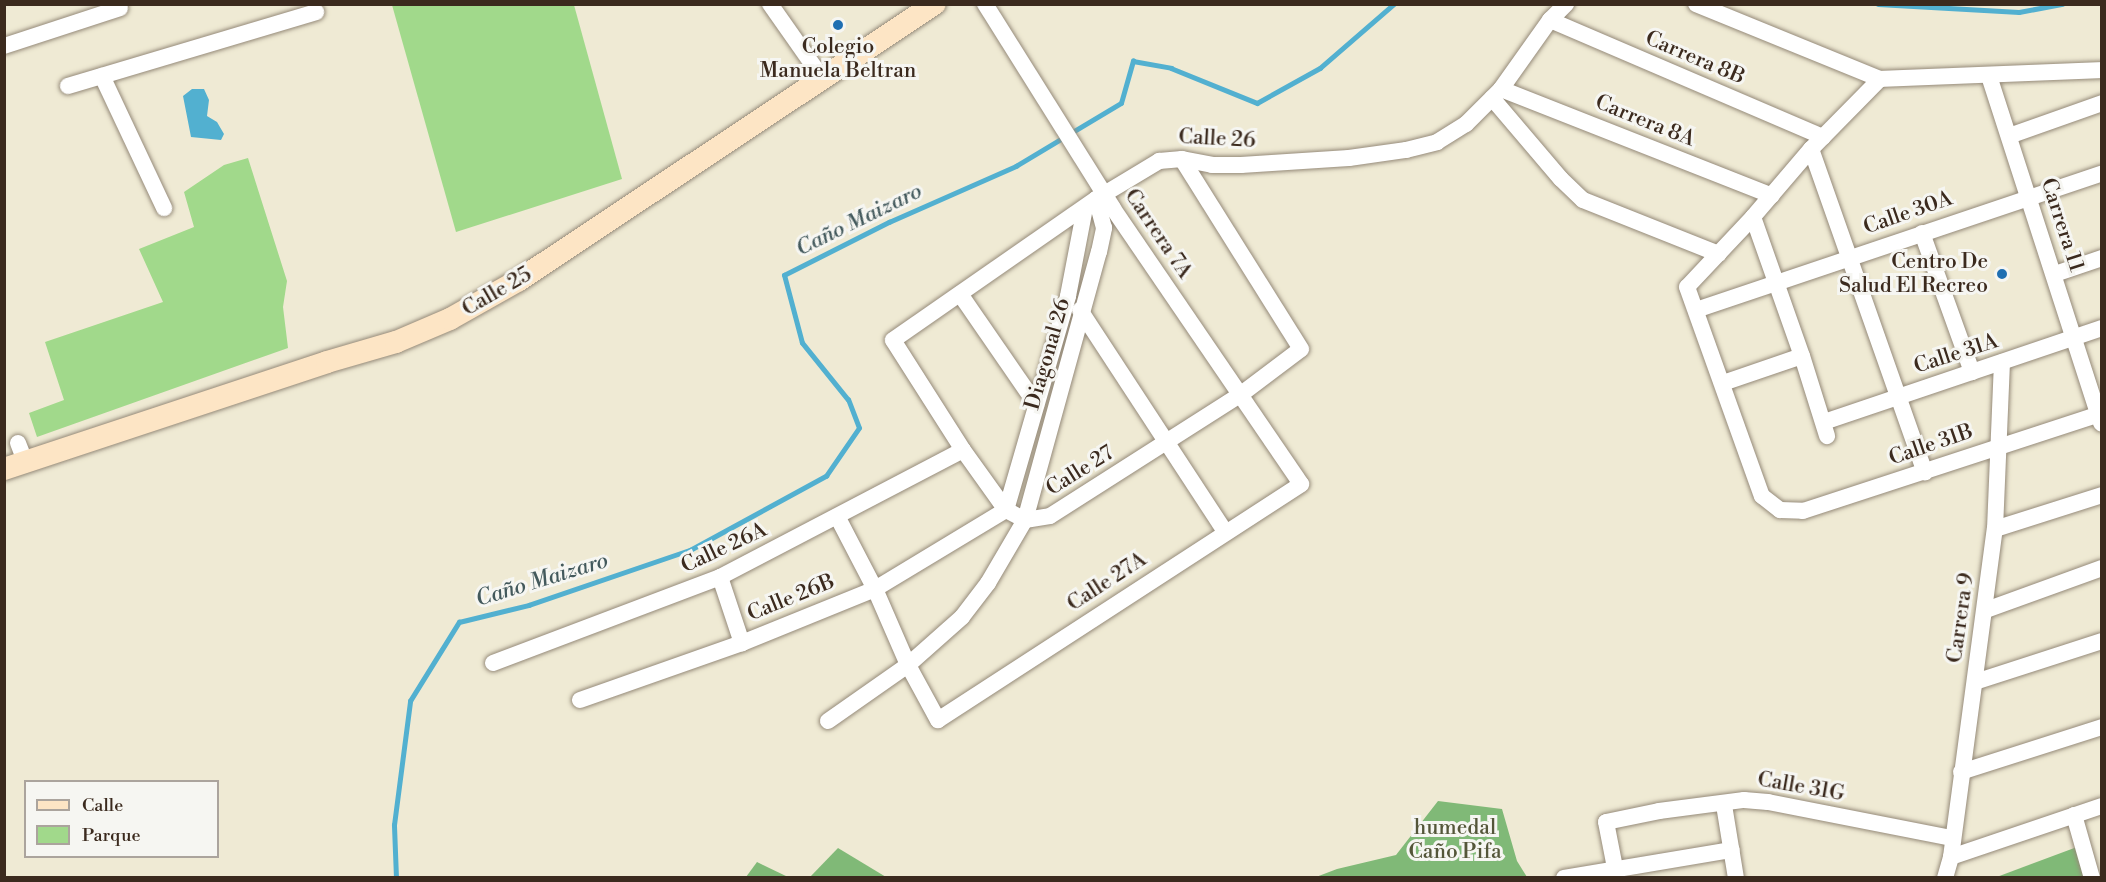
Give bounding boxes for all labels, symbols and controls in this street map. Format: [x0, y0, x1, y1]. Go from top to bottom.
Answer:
marker: Colegio Manuela Beltran [831, 18, 845, 32]
street label: Carrera 8B [1641, 26, 1749, 90]
place label: Colegio Manuela Beltran [760, 34, 916, 84]
street label: Carrera 8A [1591, 90, 1699, 152]
street label: Calle 26 [1178, 124, 1256, 154]
street label: Carrera 11 [2035, 175, 2089, 275]
water label: Caño Maizaro [792, 178, 926, 262]
street label: Carrera 7A [1119, 184, 1197, 284]
street label: Calle 30A [1860, 186, 1956, 240]
place label: Centro De Salud El Recreo [1839, 249, 1988, 299]
street label: Calle 25 [458, 262, 536, 322]
marker: Centro De Salud El Recreo [1993, 265, 2011, 283]
street label: Diagonal 26 [1020, 295, 1076, 413]
street label: Calle 31A [1911, 329, 2001, 379]
street label: Calle 31B [1886, 419, 1976, 471]
street label: Calle 27 [1042, 440, 1118, 502]
street label: Calle 26A [677, 517, 771, 579]
water label: Caño Maizaro [473, 547, 611, 613]
street label: Calle 27A [1063, 547, 1151, 617]
street label: Calle 26B [744, 569, 838, 627]
street label: Carrera 9 [1942, 571, 1980, 665]
street label: Calle 31G [1755, 767, 1847, 807]
legend [24, 780, 219, 858]
text: Calle [82, 794, 123, 817]
park label: humedal Caño Pifa [1408, 815, 1502, 865]
text: Parque [82, 824, 141, 847]

